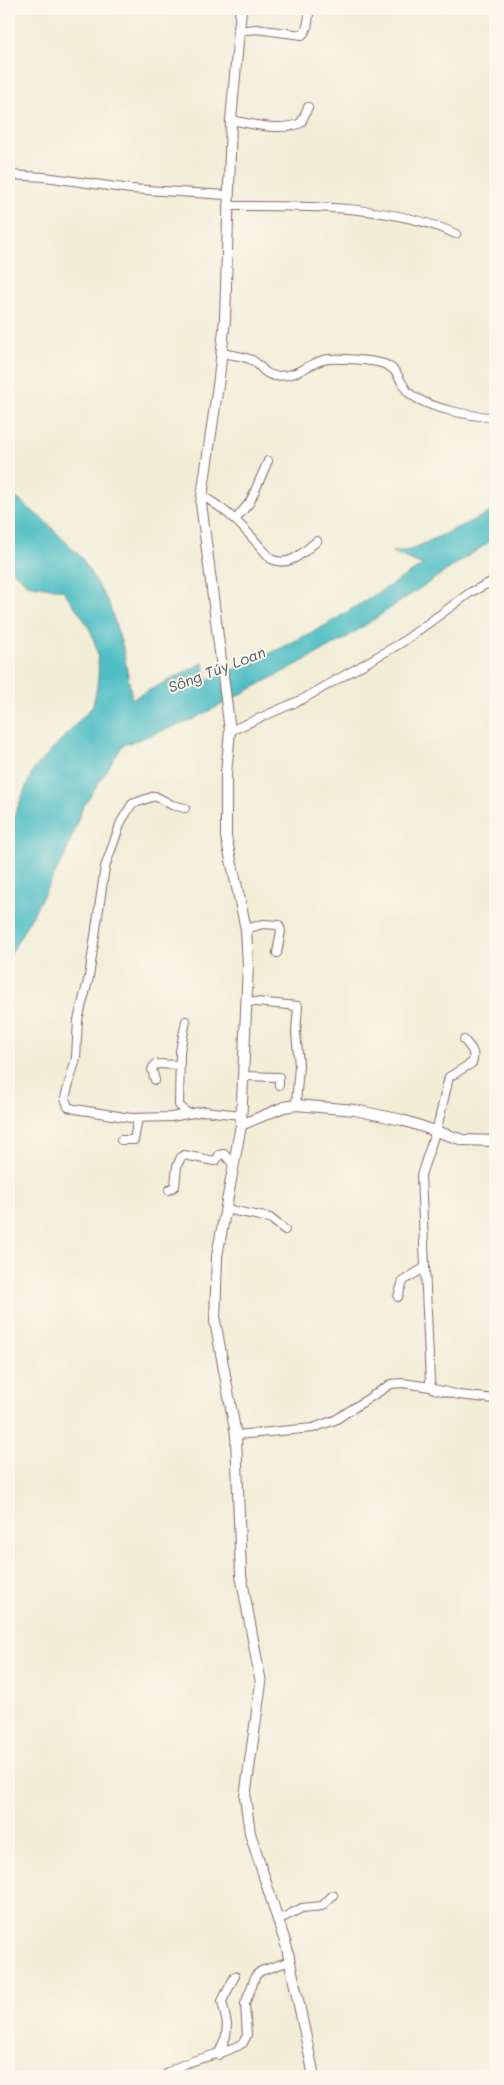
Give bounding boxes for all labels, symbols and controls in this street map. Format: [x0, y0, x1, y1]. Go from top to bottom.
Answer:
water label: Sông Túy Loan [165, 641, 268, 697]

